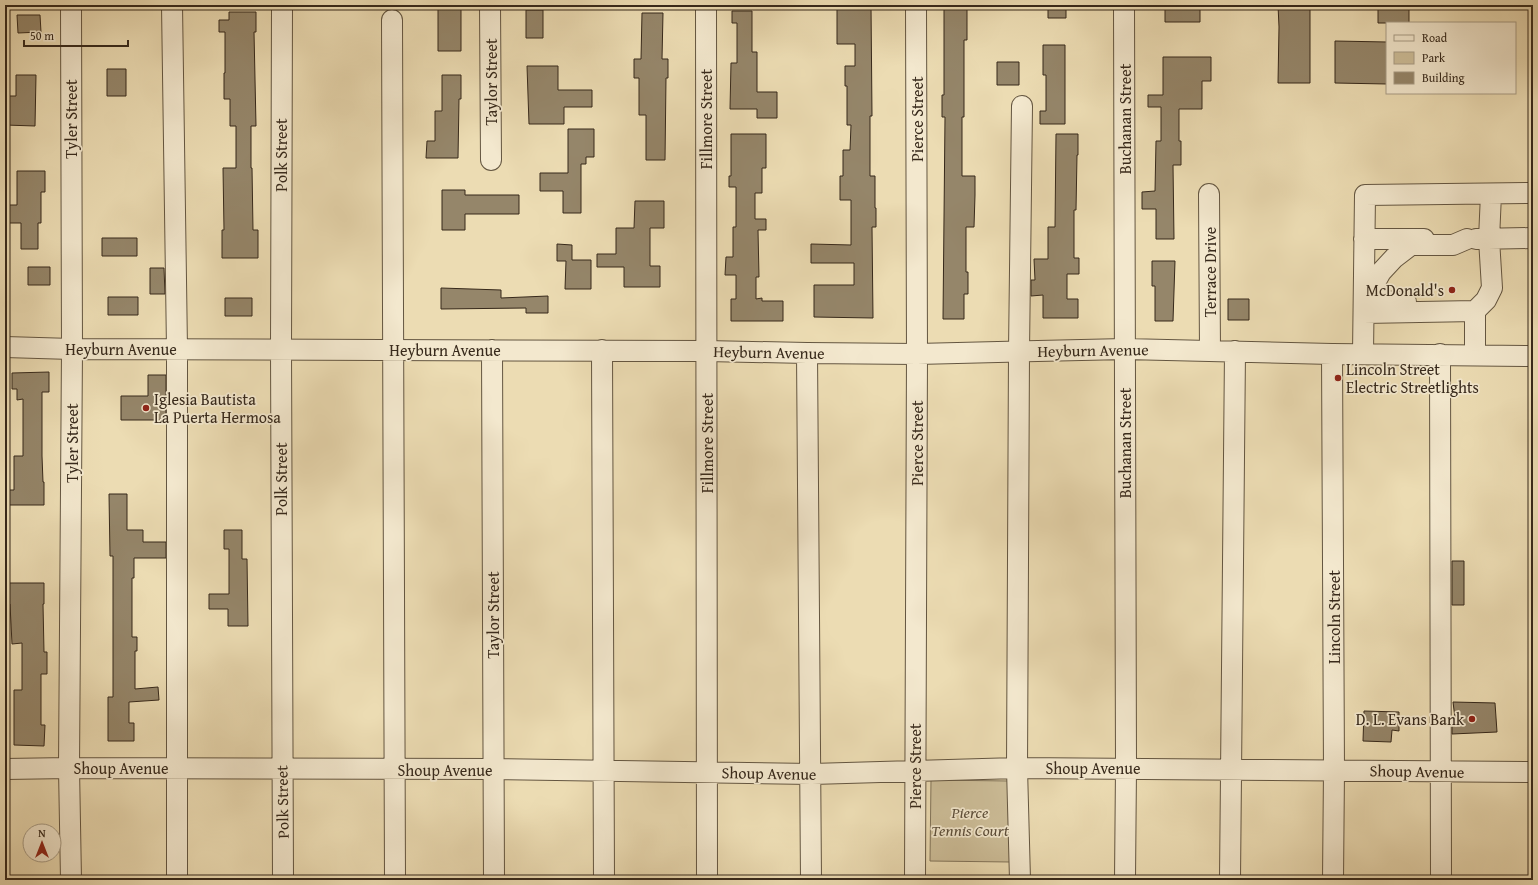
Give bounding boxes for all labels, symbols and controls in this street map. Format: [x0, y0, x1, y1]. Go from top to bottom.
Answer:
scale bar [24, 22, 128, 48]
legend [1386, 22, 1516, 94]
text: 50 m [30, 27, 54, 44]
text: Road [1422, 29, 1448, 46]
street label: Taylor Street [479, 38, 503, 126]
text: Park [1422, 49, 1446, 66]
street label: Buchanan Street [1113, 63, 1137, 174]
street label: Fillmore Street [694, 68, 718, 169]
text: Building [1422, 69, 1465, 86]
street label: Pierce Street [905, 76, 929, 162]
street label: Tyler Street [59, 79, 83, 159]
street label: Polk Street [269, 118, 293, 192]
street label: Terrace Drive [1198, 227, 1222, 317]
place label: McDonald's [1366, 278, 1444, 302]
marker: McDonald's [1447, 285, 1457, 295]
street label: Heyburn Avenue [65, 337, 177, 361]
street label: Heyburn Avenue [1037, 337, 1149, 363]
street label: Heyburn Avenue [389, 338, 501, 362]
street label: Heyburn Avenue [713, 339, 825, 365]
place label: Lincoln Street Electric Streetlights [1346, 357, 1479, 399]
marker: Lincoln Street Electric Streetlights [1333, 373, 1343, 383]
place label: Iglesia Bautista La Puerta Hermosa [154, 387, 281, 429]
street label: Buchanan Street [1113, 387, 1137, 498]
street label: Fillmore Street [695, 392, 719, 493]
street label: Pierce Street [905, 400, 929, 486]
street label: Tyler Street [60, 403, 84, 483]
marker: Iglesia Bautista La Puerta Hermosa [141, 403, 151, 413]
street label: Polk Street [269, 442, 293, 516]
street label: Lincoln Street [1322, 570, 1346, 664]
street label: Taylor Street [481, 571, 505, 659]
place label: D. L. Evans Bank [1356, 707, 1465, 731]
marker: D. L. Evans Bank [1467, 714, 1477, 724]
street label: Pierce Street [903, 723, 927, 809]
street label: Shoup Avenue [74, 756, 168, 780]
street label: Shoup Avenue [1046, 756, 1140, 780]
street label: Shoup Avenue [398, 758, 492, 782]
street label: Shoup Avenue [1369, 758, 1465, 784]
street label: Shoup Avenue [721, 760, 817, 786]
street label: Polk Street [269, 765, 295, 839]
park label: Pierce Tennis Court [931, 800, 1010, 842]
north arrow [22, 823, 62, 863]
text: N [38, 825, 46, 841]

